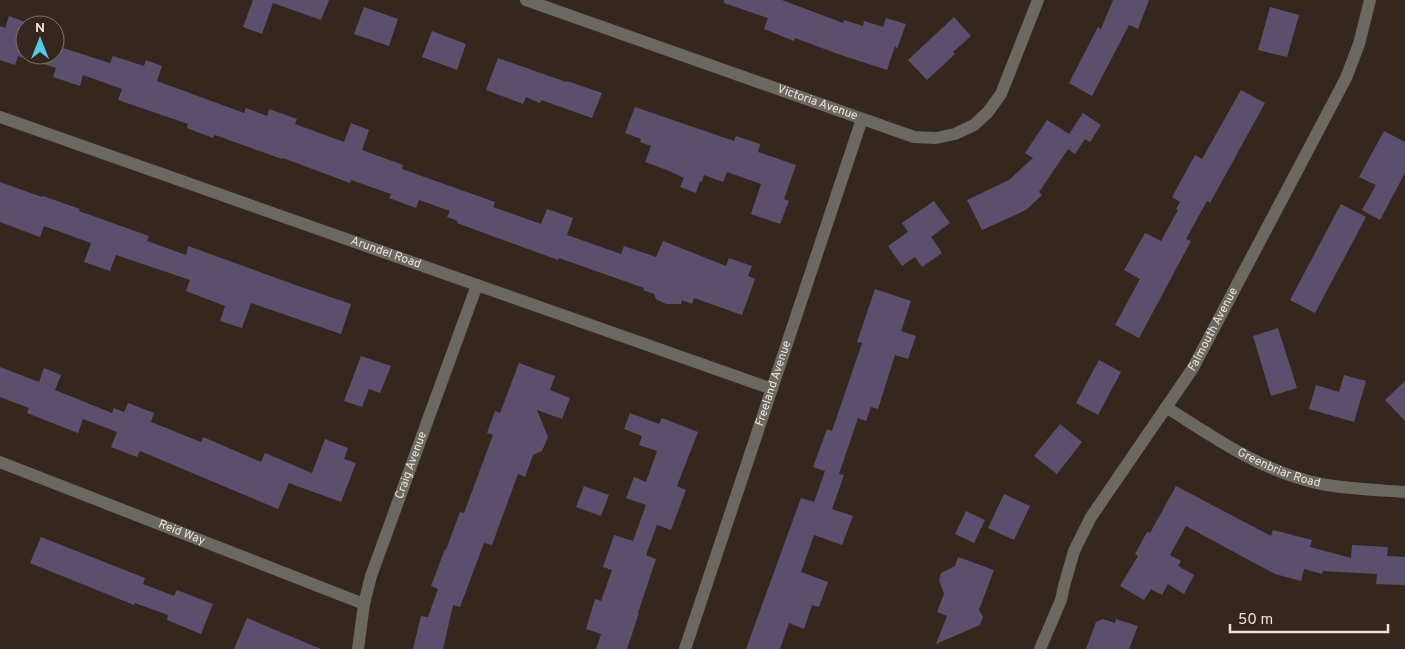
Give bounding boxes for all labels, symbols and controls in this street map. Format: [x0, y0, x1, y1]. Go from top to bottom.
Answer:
north arrow [15, 15, 65, 65]
text: N [35, 20, 45, 37]
street label: Victoria Avenue [775, 81, 860, 124]
street label: Arundel Road [348, 233, 423, 273]
street label: Falmouth Avenue [1185, 285, 1242, 375]
street label: Freeland Avenue [752, 339, 795, 428]
street label: Craig Avenue [392, 429, 431, 501]
street label: Greenbriar Road [1234, 445, 1322, 492]
street label: Reid Way [156, 517, 207, 549]
scale bar [1230, 602, 1388, 634]
text: 50 m [1238, 611, 1273, 630]

